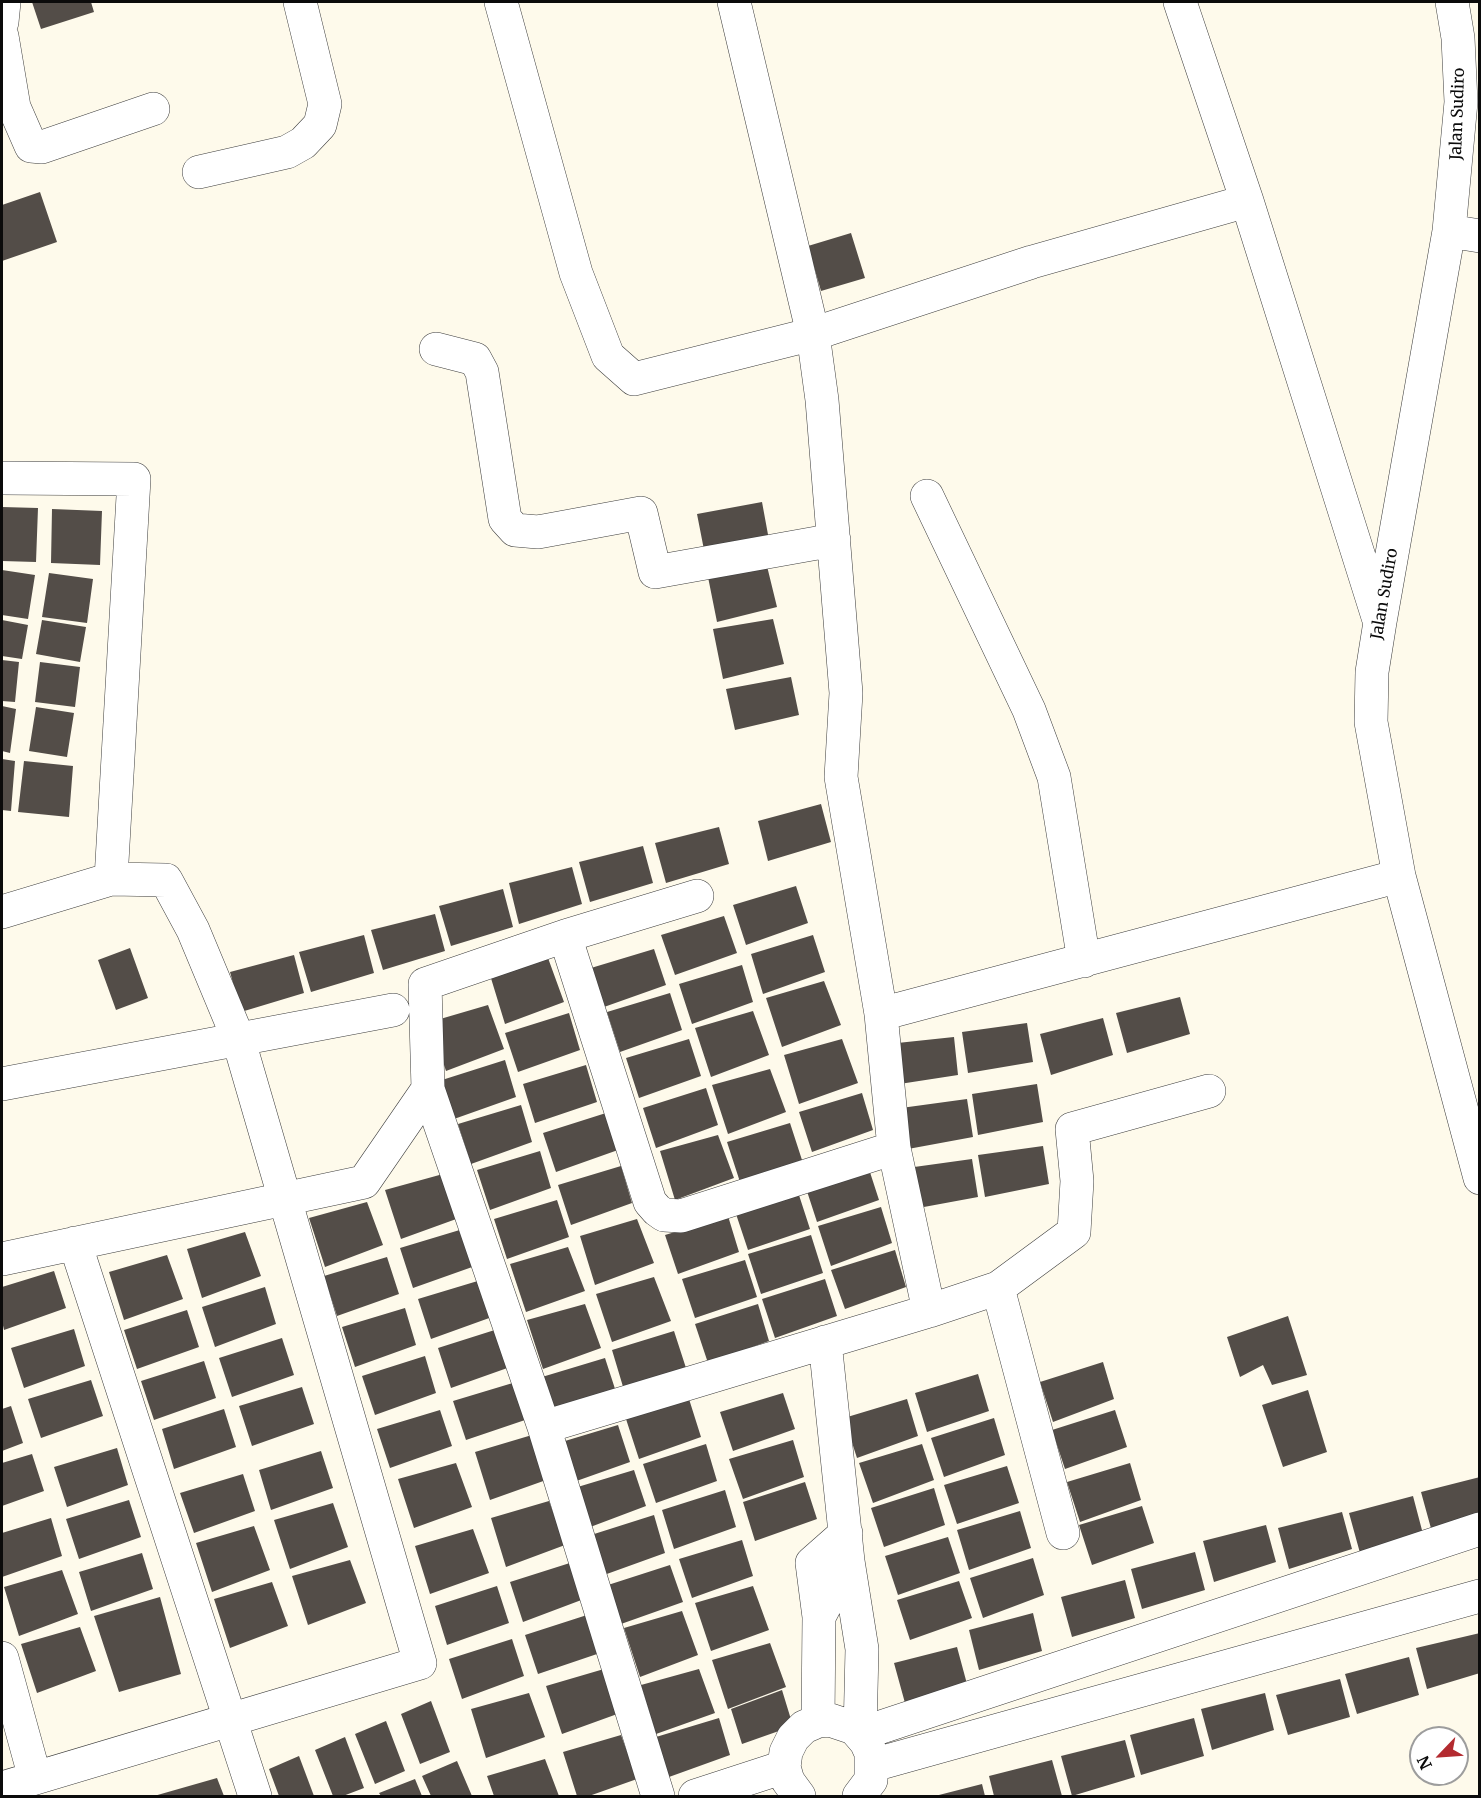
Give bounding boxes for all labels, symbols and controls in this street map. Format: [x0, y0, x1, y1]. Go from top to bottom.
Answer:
street label: Jalan Sudiro [1447, 68, 1469, 160]
street label: Jalan Sudiro [1368, 547, 1402, 641]
north arrow [1409, 1726, 1469, 1786]
text: N [1413, 1753, 1436, 1773]

